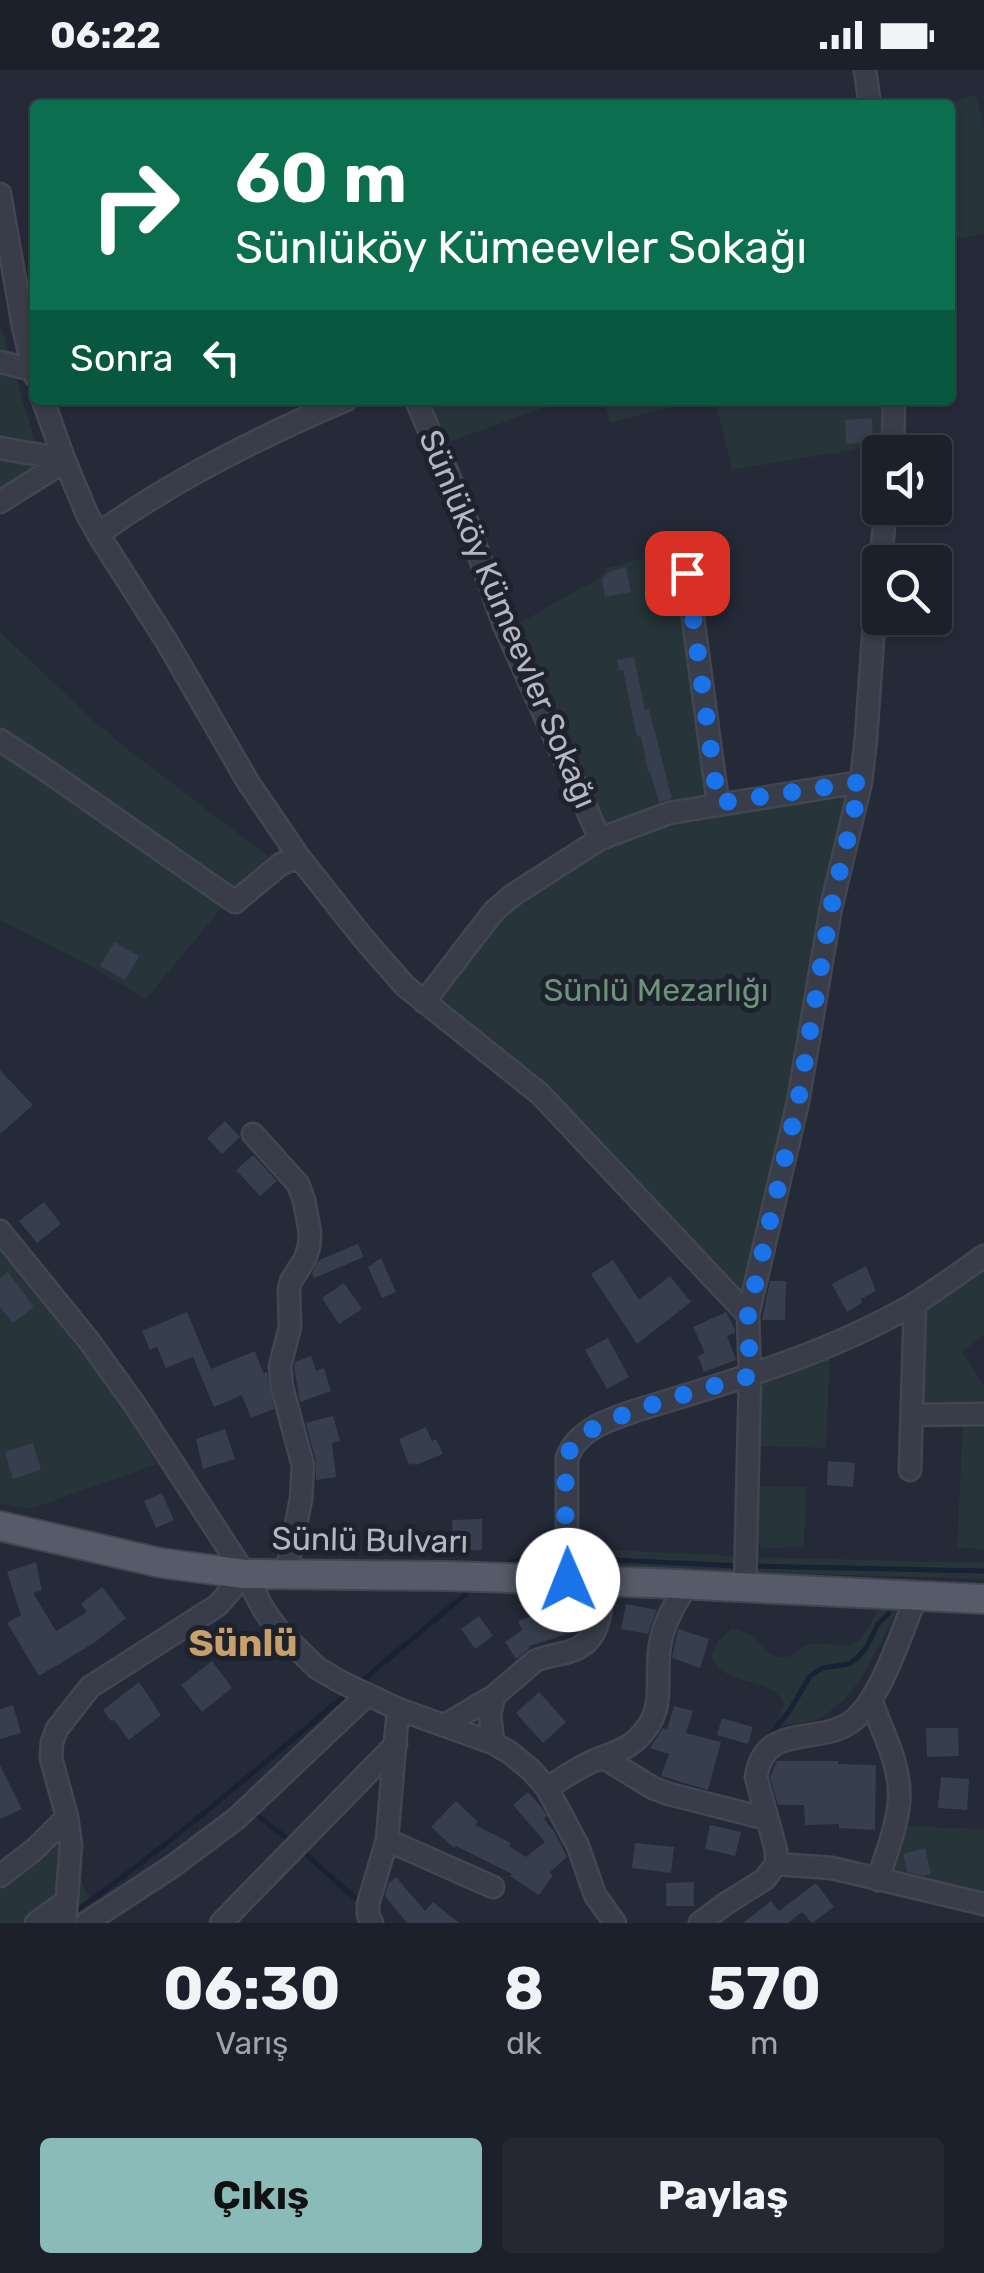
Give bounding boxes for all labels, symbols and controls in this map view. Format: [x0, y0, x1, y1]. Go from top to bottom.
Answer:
text: 06:22 [50, 12, 161, 58]
text: 60 m [235, 137, 407, 220]
icon: right [70, 140, 200, 270]
text: Sünlüköy Kümeevler Sokağı [235, 221, 807, 274]
icon: left [194, 330, 249, 385]
text: Sonra [70, 335, 174, 381]
street label: Sünlüköy Kümeevler Sokağı [411, 424, 605, 814]
map controls [862, 435, 952, 635]
button: sound [862, 435, 952, 525]
pin [645, 531, 730, 616]
button: search [862, 545, 952, 635]
icon: arrive [660, 546, 715, 601]
park label: Sünlü Mezarlığı [543, 971, 769, 1009]
street label: Sünlü Bulvarı [271, 1519, 469, 1561]
position arrow [516, 1528, 620, 1632]
district label: Sünlü [188, 1620, 298, 1666]
text: 06:30 [163, 1953, 341, 2024]
text: 8 [504, 1953, 544, 2024]
text: 570 [707, 1953, 821, 2024]
text: Varış [215, 2024, 288, 2062]
text: dk [506, 2024, 542, 2062]
text: m [750, 2024, 778, 2062]
button: Çıkış [40, 2138, 482, 2253]
button: Paylaş [502, 2138, 944, 2253]

